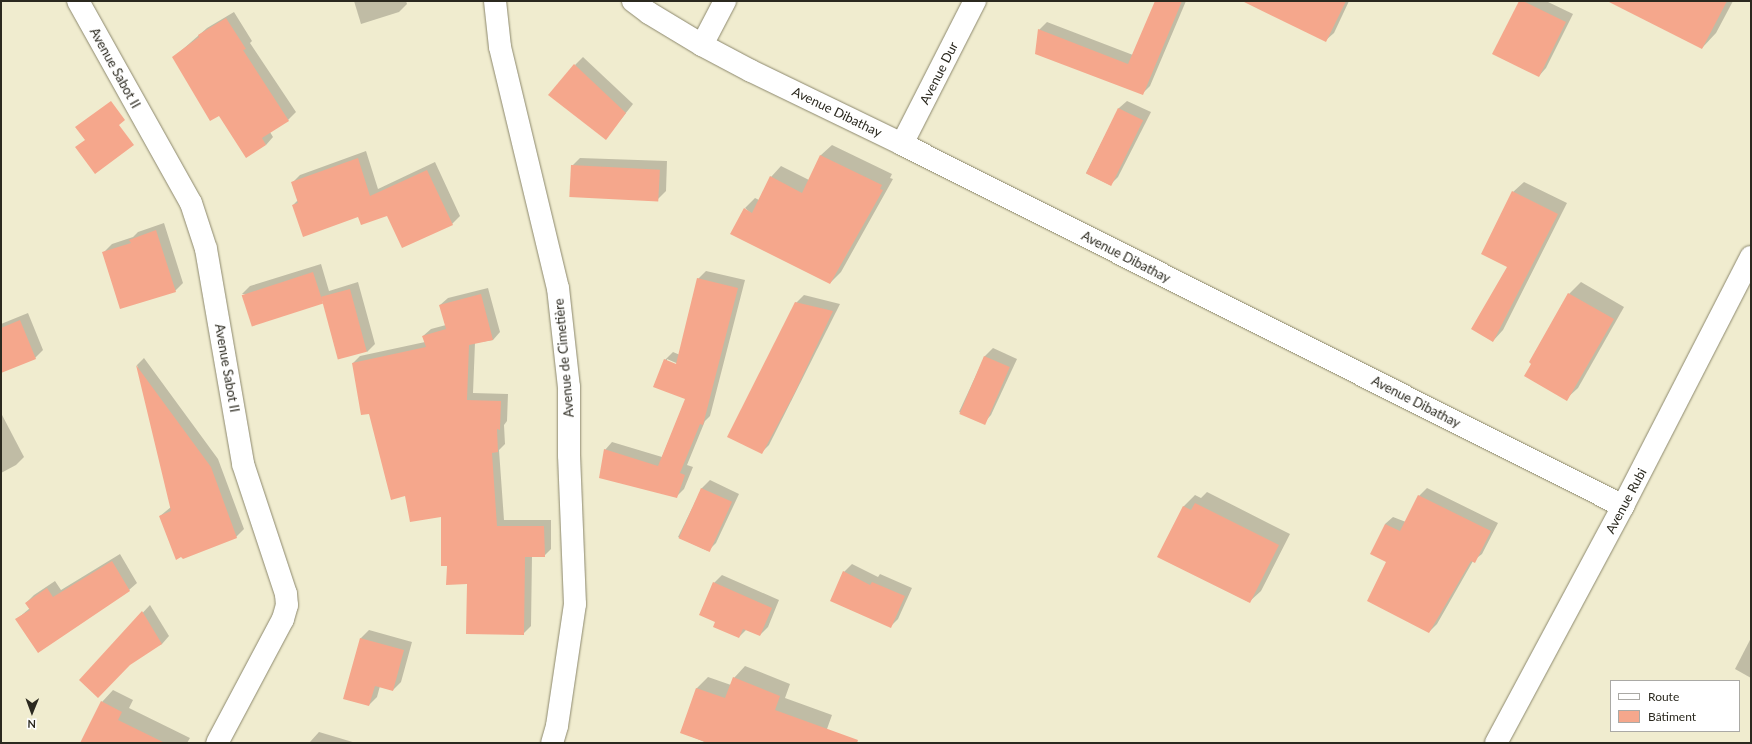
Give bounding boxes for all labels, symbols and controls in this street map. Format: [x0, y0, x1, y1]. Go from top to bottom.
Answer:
street label: Avenue Sabot II [86, 25, 144, 111]
street label: Avenue Dur [917, 39, 961, 107]
street label: Avenue Dibathay [790, 84, 884, 140]
street label: Avenue Dibathay [1079, 228, 1173, 286]
street label: Avenue de Cimetière [551, 298, 577, 418]
street label: Avenue Sabot II [212, 323, 242, 413]
street label: Avenue Dibathay [1369, 373, 1463, 431]
street label: Avenue Rubi [1602, 466, 1650, 536]
legend [1610, 680, 1740, 732]
text: Route [1648, 689, 1679, 704]
north arrow [12, 692, 52, 732]
text: Bâtiment [1648, 709, 1696, 724]
text: N [27, 718, 36, 731]

